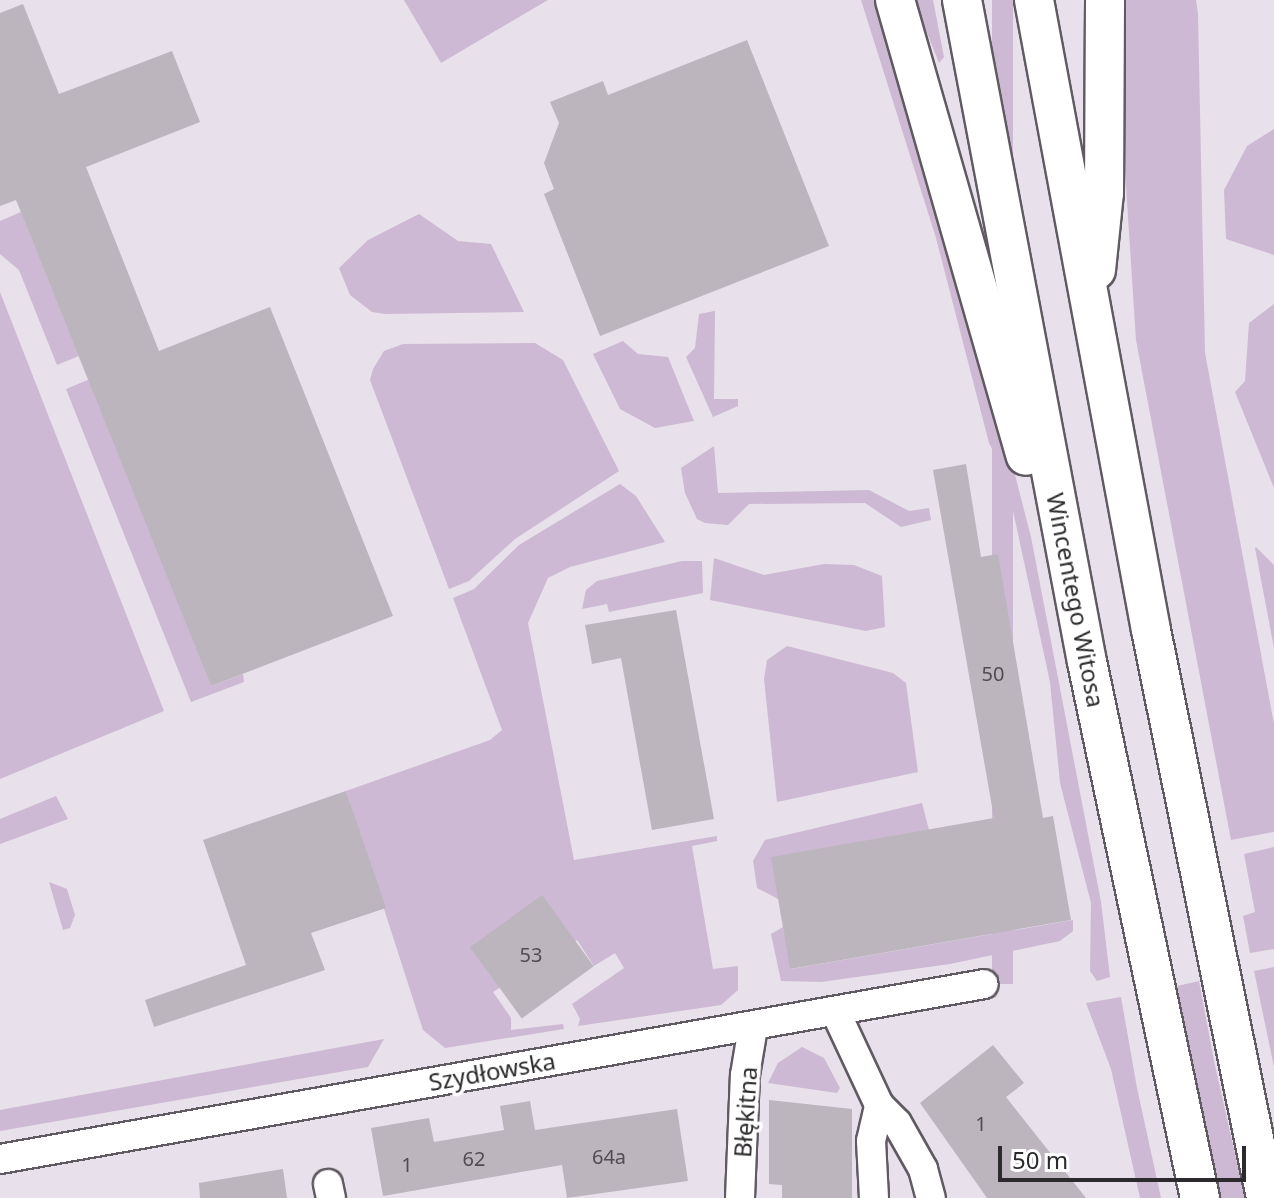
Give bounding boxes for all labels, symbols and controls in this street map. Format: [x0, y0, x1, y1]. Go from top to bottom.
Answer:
street label: Wincentego Witosa [1041, 490, 1111, 710]
house number: 50 [982, 661, 1004, 685]
house number: 53 [520, 942, 542, 966]
street label: Szydłowska [426, 1046, 558, 1096]
street label: Błękitna [727, 1065, 763, 1159]
house number: 1 [975, 1111, 987, 1135]
scale bar [1002, 1130, 1250, 1180]
text: 50 m [1012, 1143, 1068, 1176]
house number: 64a [592, 1144, 626, 1168]
house number: 62 [463, 1146, 485, 1170]
house number: 1 [401, 1152, 413, 1176]

